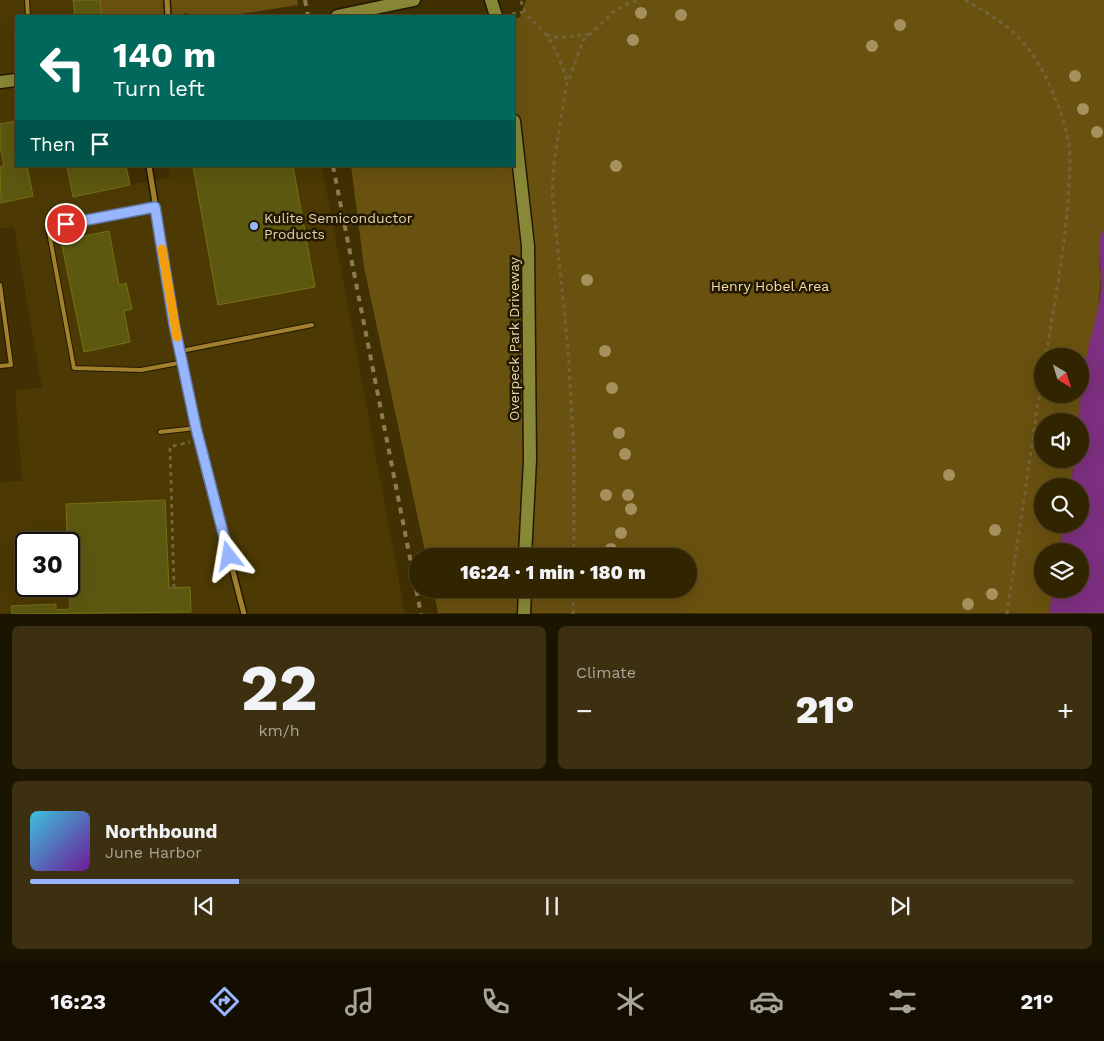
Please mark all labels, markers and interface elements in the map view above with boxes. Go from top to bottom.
text: 140 m [113,34,216,76]
icon: left [30,35,95,100]
text: Turn left [113,76,205,101]
icon: arrive [86,130,114,158]
text: Then [30,133,76,156]
pin [45,203,87,245]
icon: arrive [52,210,80,238]
place label: Kulite Semiconductor Products [264,210,413,242]
marker: Kulite Semiconductor Products [248,220,260,232]
street label: Overpeck Park Driveway [506,256,522,421]
park label: Henry Hobel Area [711,278,829,294]
north arrow [1034,348,1089,402]
map controls [1034,348,1089,598]
button: sound [1034,413,1089,468]
button: search [1034,478,1089,533]
position arrow [202,529,254,581]
speed limit sign: 30 [15,532,80,597]
button: layers [1034,543,1089,598]
text: 16:24 · 1 min · 180 m [460,561,646,584]
text: 22 [240,650,318,726]
text: Climate [576,663,636,682]
text: 21° [795,688,855,732]
text: − [576,694,593,727]
text: + [1057,694,1074,727]
text: km/h [258,721,300,740]
text: Northbound [105,820,217,843]
text: June Harbor [105,843,202,862]
icon: previous [190,892,218,920]
icon: pause [538,892,566,920]
icon: next [886,892,914,920]
icon: directions [207,984,242,1019]
icon: music [342,984,377,1019]
icon: phone [478,984,513,1019]
icon: climate [613,984,648,1019]
icon: car [749,984,784,1019]
icon: filters [885,984,920,1019]
text: 16:23 [50,989,106,1014]
text: 21° [1020,989,1054,1014]

